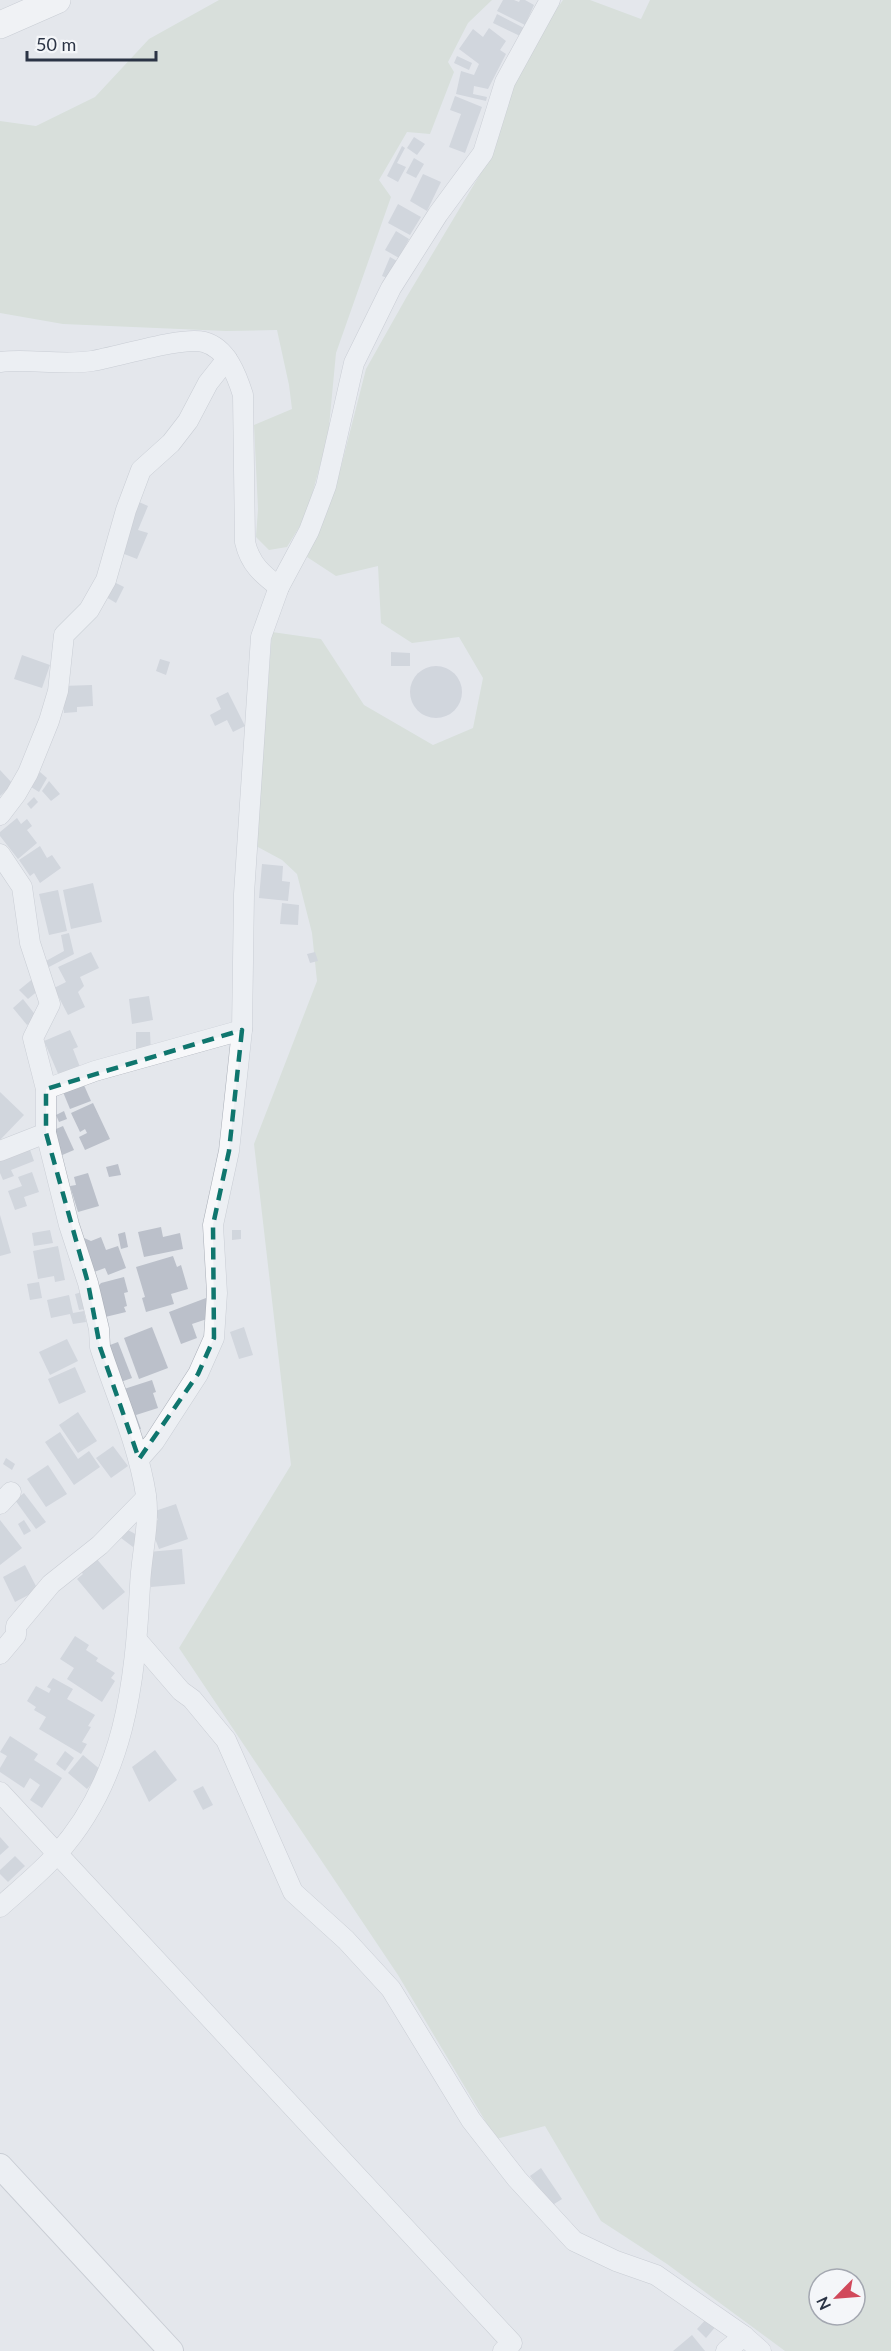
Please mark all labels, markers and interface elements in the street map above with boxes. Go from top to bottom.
scale bar [27,24,156,62]
text: 50 m [36,33,76,55]
north arrow [807,2267,867,2327]
text: N [812,2294,834,2313]

